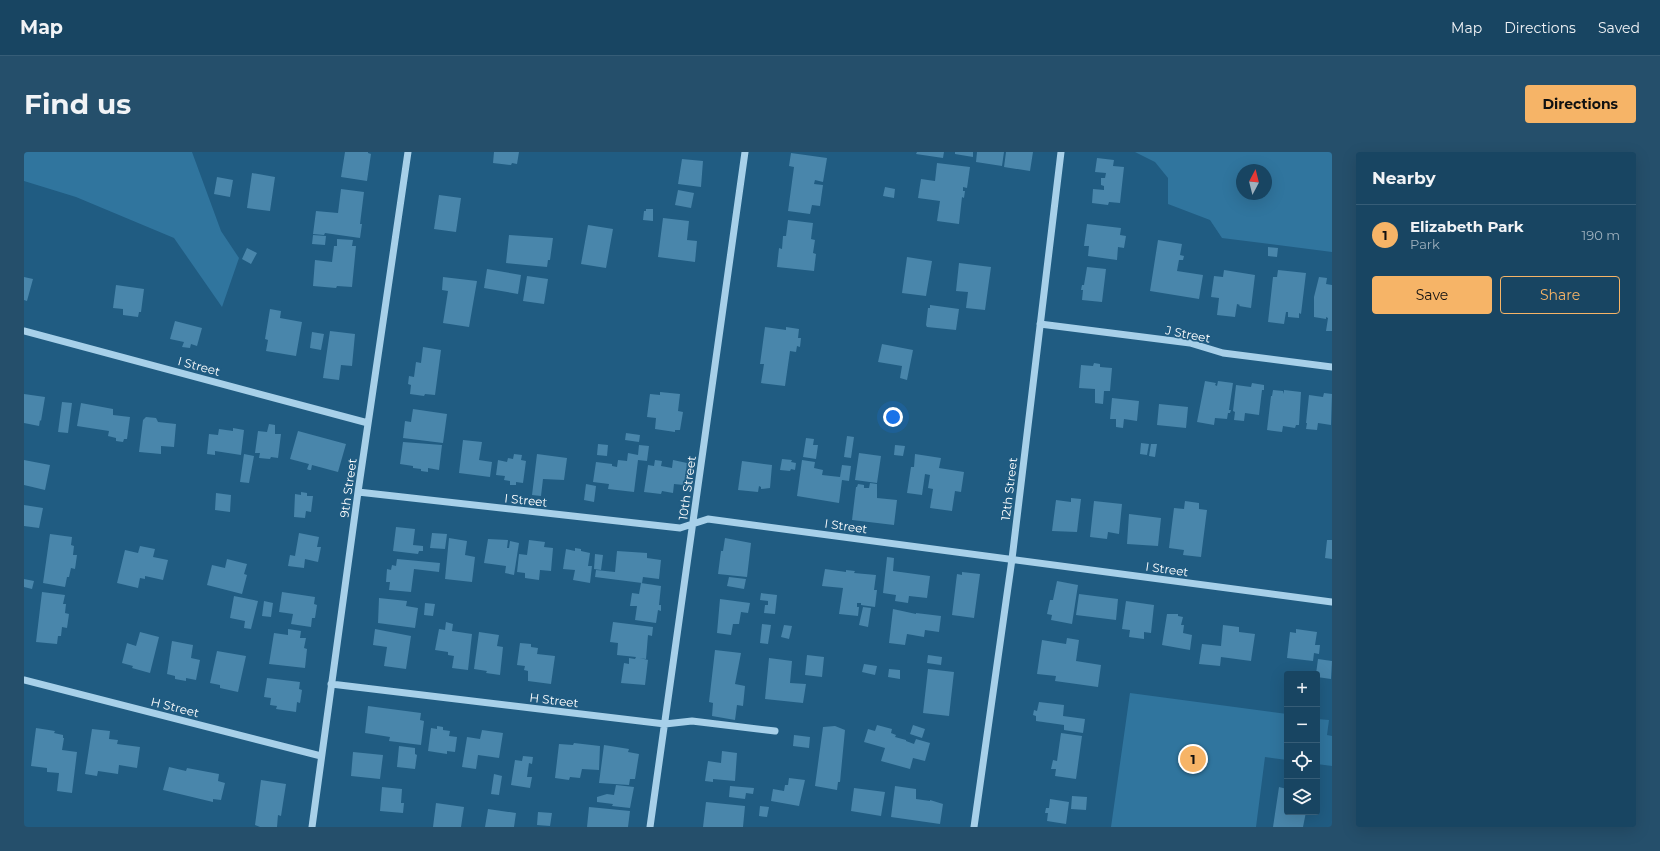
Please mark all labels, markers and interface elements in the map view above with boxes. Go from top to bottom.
text: Map [20,16,63,39]
text: Map [1451,19,1482,37]
text: Directions [1504,19,1576,37]
text: Saved [1598,19,1640,37]
button: Directions [1525,85,1636,123]
text: Find us [24,87,131,121]
north arrow [1236,164,1272,200]
text: Nearby [1372,168,1436,188]
text: Elizabeth Park [1410,217,1524,236]
text: 1 [1382,227,1388,243]
text: 190 m [1582,227,1620,243]
text: Park [1410,236,1440,252]
button: Save [1372,276,1492,314]
button: Share [1500,276,1620,314]
street label: J Street [1163,322,1212,346]
street label: I Street [176,353,222,379]
your location [883,407,903,427]
street label: 10th Street [675,455,699,521]
street label: 12th Street [998,456,1020,521]
street label: 9th Street [336,457,360,519]
street label: I Street [504,490,548,510]
street label: I Street [824,516,868,536]
street label: I Street [1145,559,1189,579]
map controls [1284,671,1320,815]
button: + [1284,671,1320,707]
street label: H Street [529,690,579,710]
street label: H Street [149,694,201,720]
button: − [1284,707,1320,743]
button: locate [1284,743,1320,779]
pin: 1 [1180,744,1206,774]
button: layers [1284,779,1320,815]

